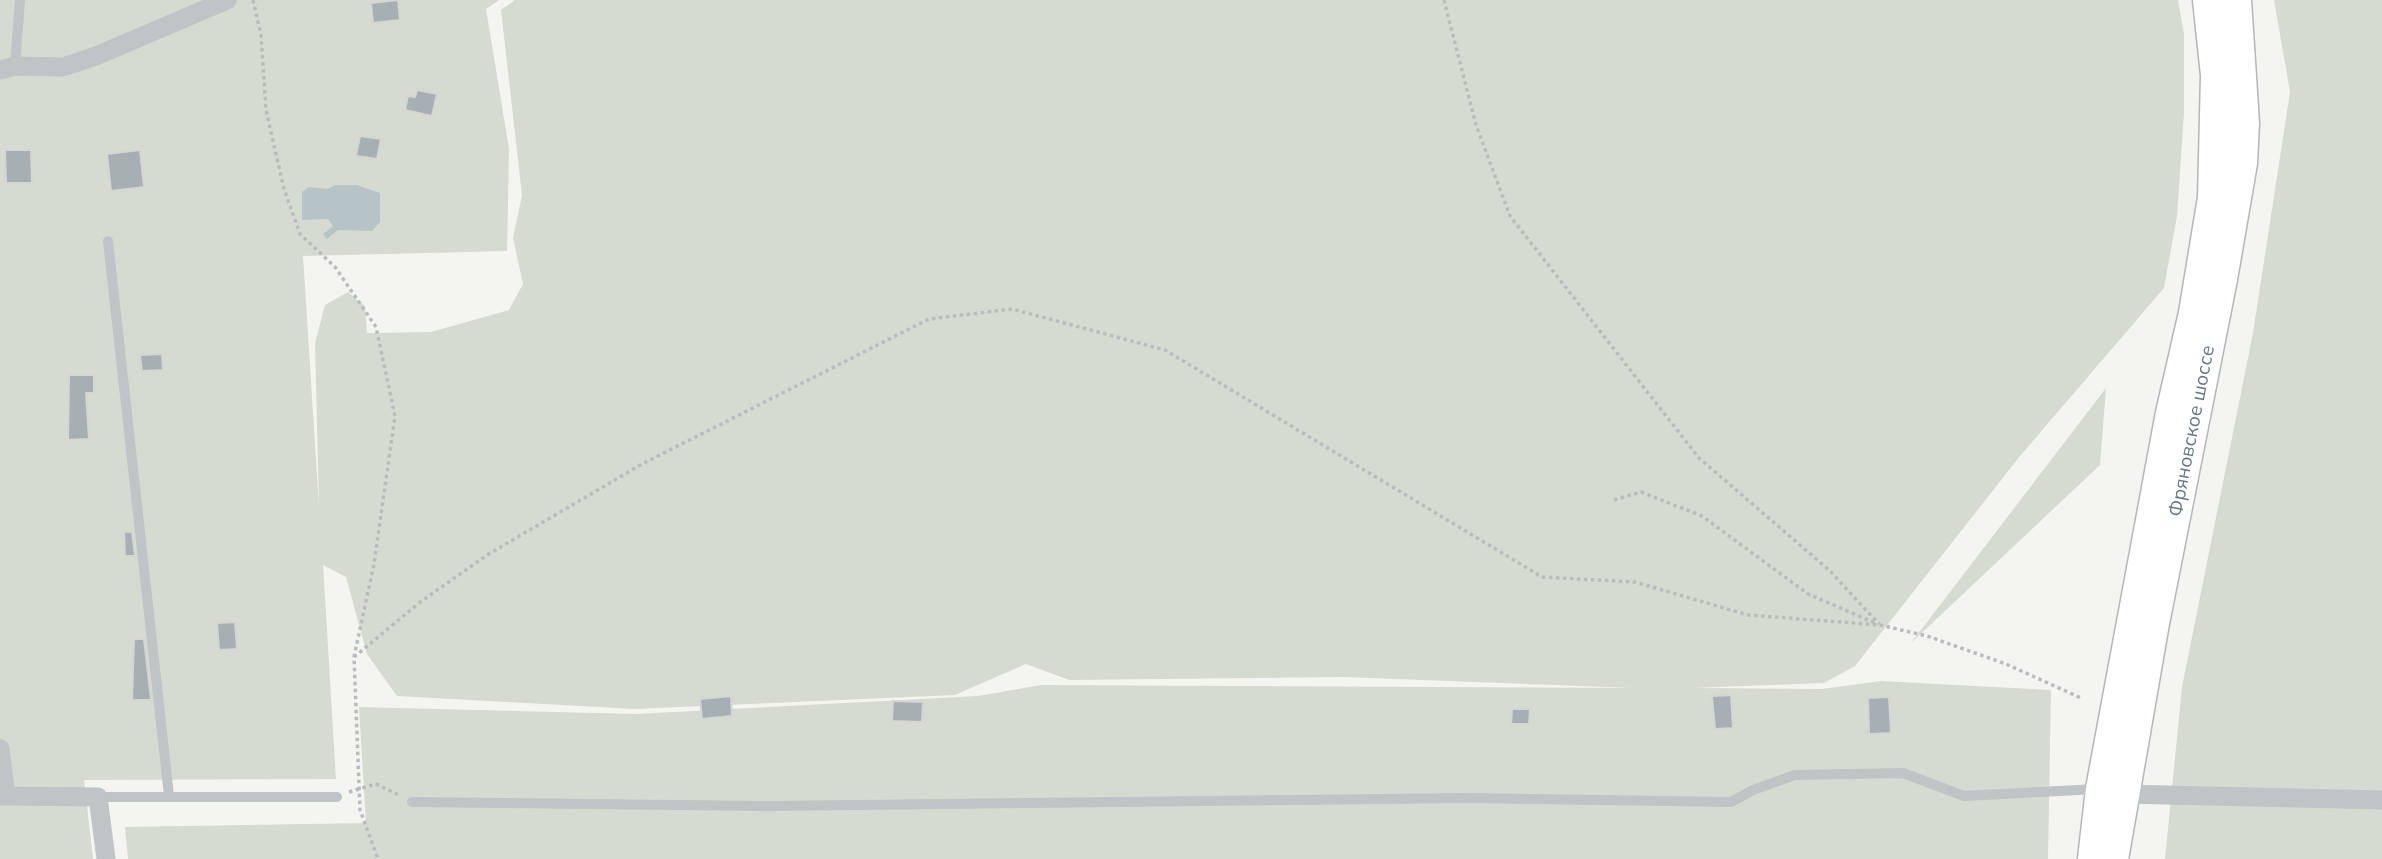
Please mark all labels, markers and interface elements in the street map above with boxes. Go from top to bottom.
street label: Фряновское шоссе [2164,343,2220,519]

